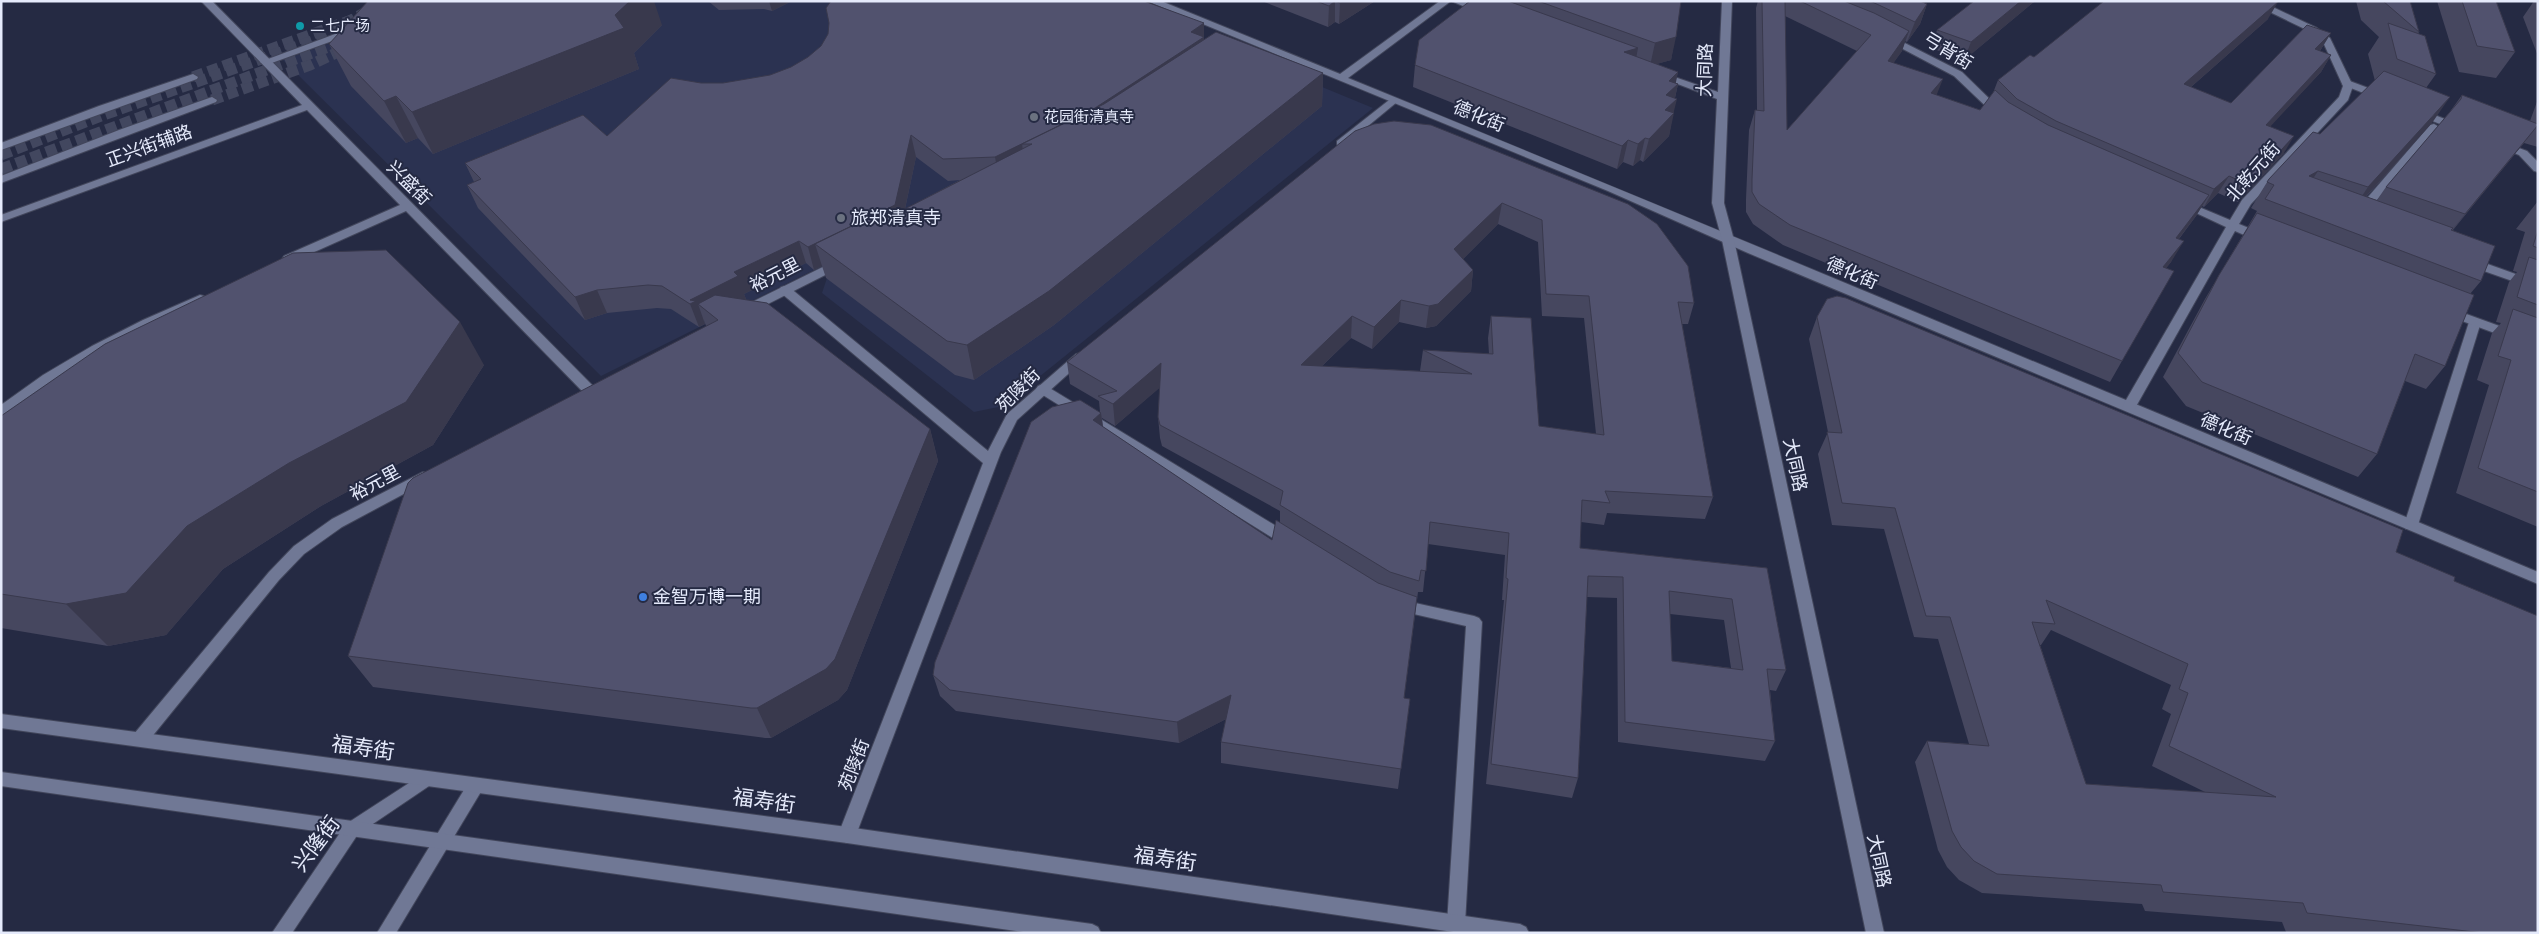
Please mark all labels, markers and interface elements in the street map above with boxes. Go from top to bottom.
place label: 二七广场 [310,17,370,35]
marker: 二七广场 [294,20,306,32]
street label: 弓背街 [1919,28,1977,74]
street label: 大同路 [1693,43,1717,97]
street label: 德化街 [1450,96,1508,136]
place label: 花园街清真寺 [1044,108,1134,126]
marker: 花园街清真寺 [1028,111,1040,123]
street label: 正兴街辅路 [103,120,195,172]
street label: 北乾元街 [2221,138,2285,206]
street label: 兴盛街 [382,156,436,210]
place label: 旅郑清真寺 [851,207,941,229]
marker: 旅郑清真寺 [835,212,847,224]
street label: 德化街 [1823,252,1881,294]
street label: 裕元里 [746,253,804,297]
street label: 苑陵街 [991,363,1045,417]
street label: 德化街 [2197,408,2255,450]
street label: 大同路 [1779,436,1811,494]
street label: 裕元里 [346,461,404,505]
place label: 金智万博一期 [653,586,761,608]
marker: 金智万博一期 [637,591,649,603]
street label: 福寿街 [330,731,396,764]
street label: 苑陵街 [834,736,874,794]
street label: 福寿街 [731,784,797,817]
street label: 兴隆街 [287,811,345,876]
street label: 大同路 [1863,832,1895,890]
street label: 福寿街 [1132,842,1198,875]

